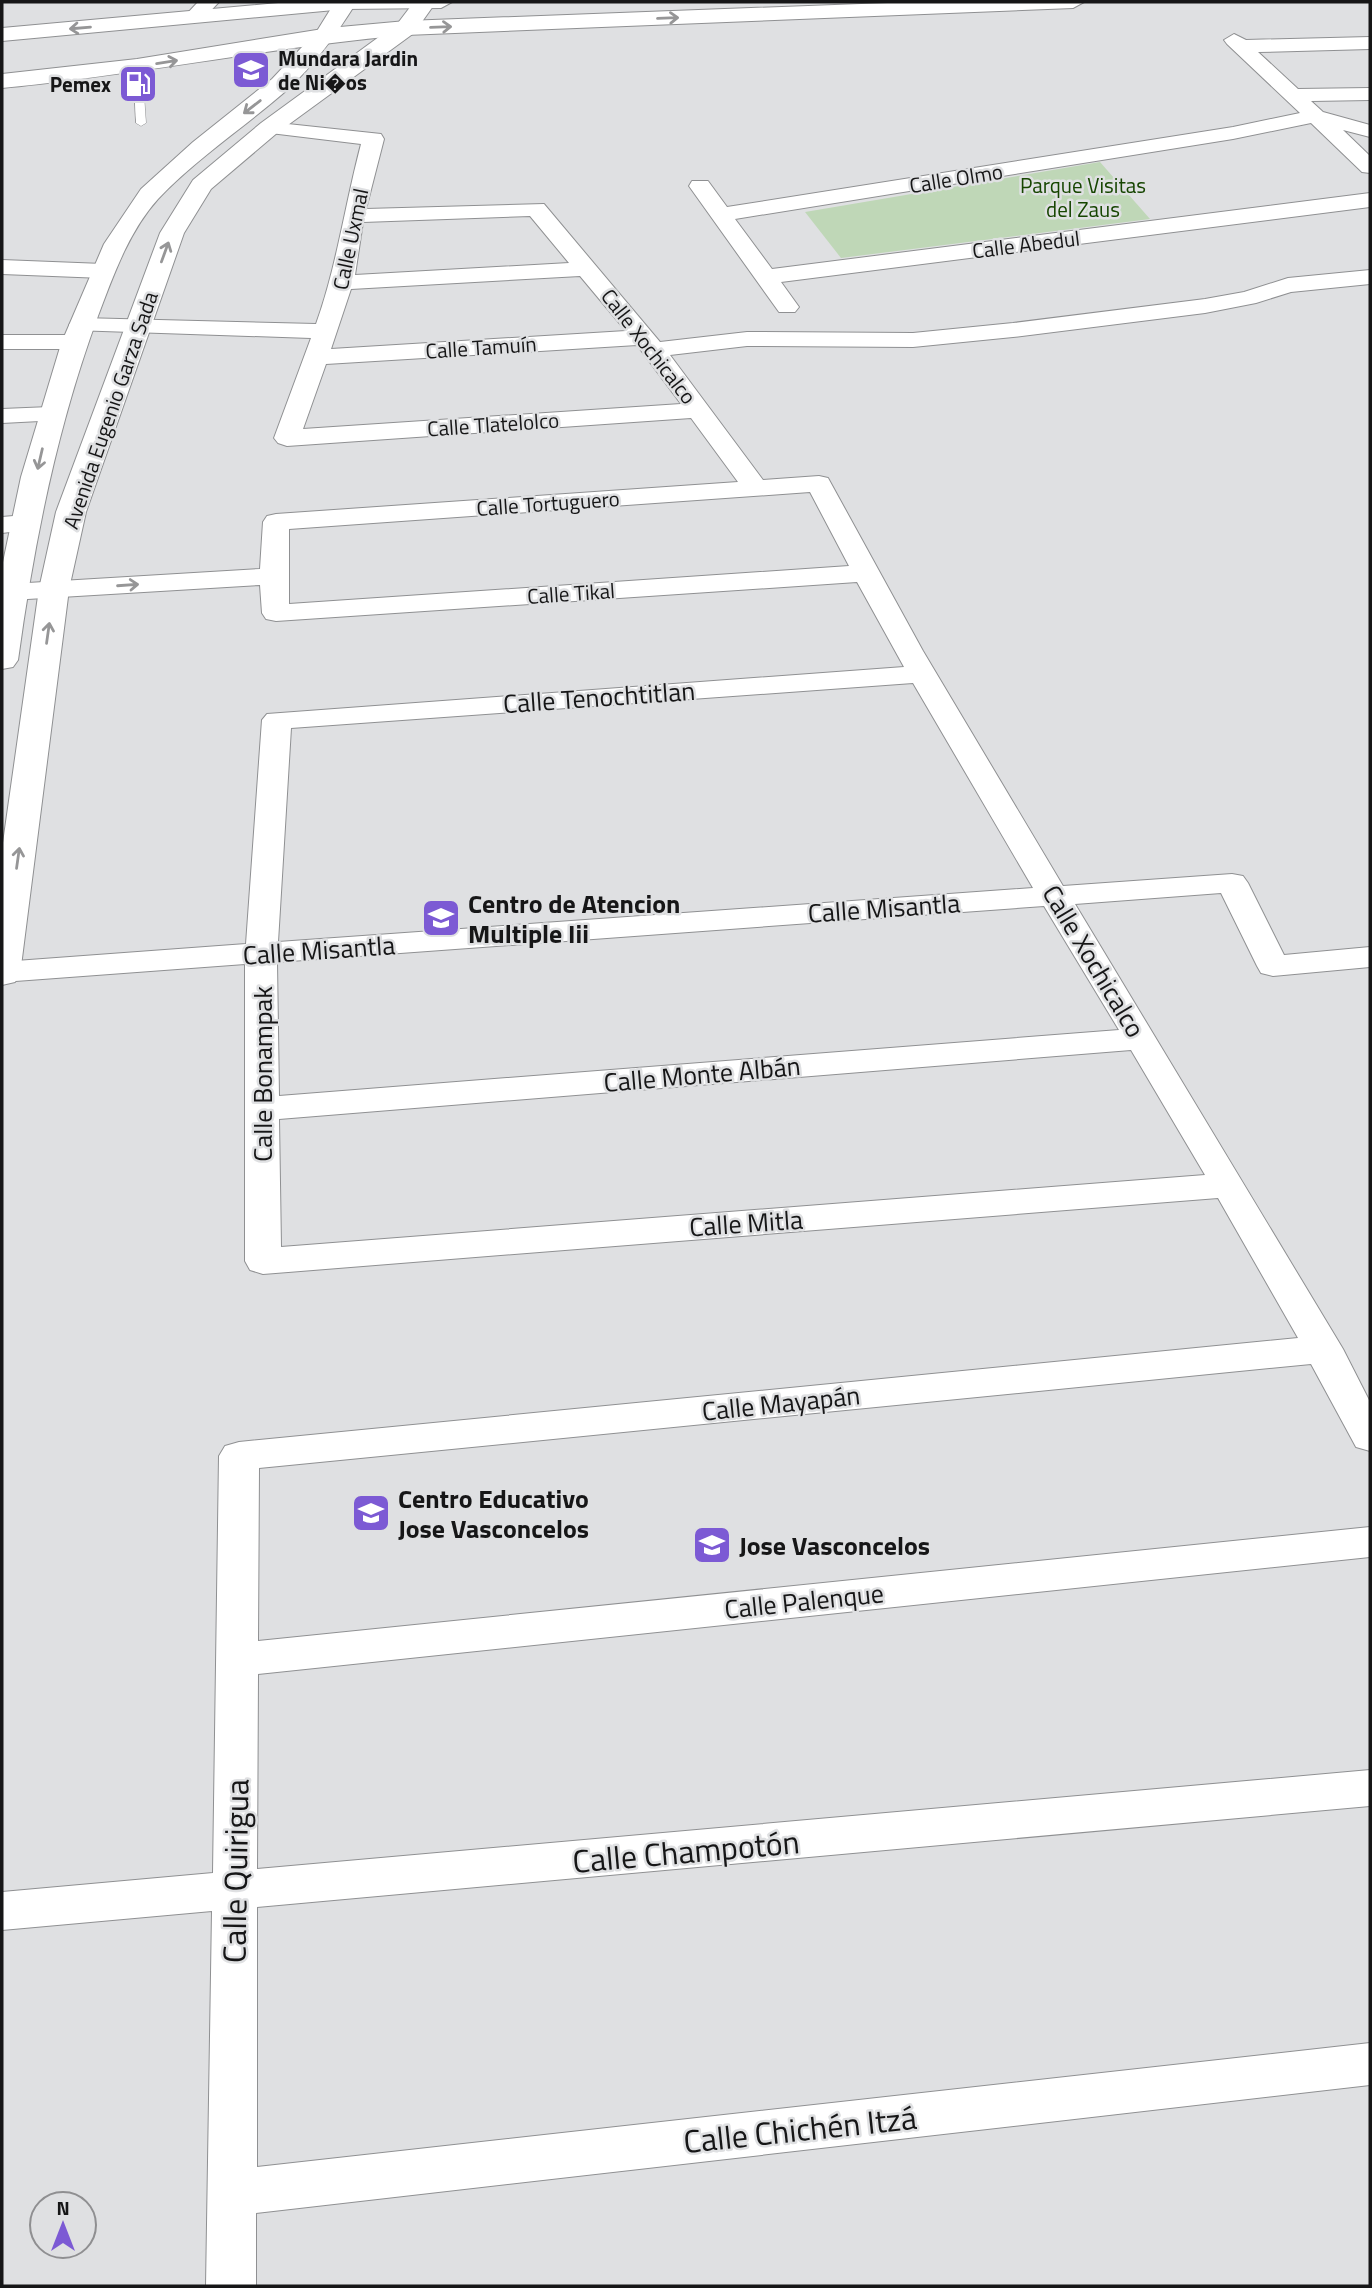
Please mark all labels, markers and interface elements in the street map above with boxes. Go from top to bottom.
one-way arrow [656,11,679,24]
one-way arrow [429,20,452,33]
one-way arrow [69,22,92,35]
place label: Mundara Jardin de Ni�os [278,42,418,98]
school or university icon: Mundara Jardin de Ni�os [230,49,272,91]
one-way arrow [155,55,178,68]
fuel station icon: Pemex [117,63,159,105]
place label: Pemex [50,68,111,100]
one-way arrow [244,100,262,115]
street label: Calle Olmo [907,155,1005,201]
park label: Parque Visitas del Zaus [1020,169,1146,225]
street label: Calle Uxmal [324,185,376,293]
street label: Calle Abedul [970,222,1082,266]
one-way arrow [160,242,172,264]
street label: Calle Xochicalco [594,281,704,411]
street label: Avenida Eugenio Garza Sada [54,286,166,533]
street label: Calle Tamuín [424,327,538,367]
street label: Calle Tlatelolco [426,403,560,445]
one-way arrow [32,447,46,470]
street label: Calle Tortuguero [475,482,621,524]
street label: Calle Tikal [526,574,616,612]
one-way arrow [117,578,139,591]
one-way arrow [42,622,55,644]
street label: Calle Tenochtitlan [502,671,696,723]
one-way arrow [11,847,24,870]
street label: Calle Xochicalco [1033,877,1155,1045]
street label: Calle Misantla [806,883,962,933]
place label: Centro de Atencion Multiple Iii [468,884,680,953]
school or university icon: Centro de Atencion Multiple Iii [420,897,462,939]
street label: Calle Misantla [241,925,397,975]
street label: Calle Bonampak [243,986,282,1162]
street label: Calle Monte Albán [602,1046,802,1102]
street label: Calle Mitla [688,1200,804,1246]
street label: Calle Mayapán [700,1375,862,1431]
place label: Centro Educativo Jose Vasconcelos [398,1479,589,1548]
school or university icon: Centro Educativo Jose Vasconcelos [350,1492,392,1534]
school or university icon: Jose Vasconcelos [691,1524,733,1566]
place label: Jose Vasconcelos [739,1526,930,1565]
street label: Calle Palenque [722,1573,886,1629]
street label: Calle Quirigua [209,1779,261,1963]
street label: Calle Champotón [570,1817,802,1885]
street label: Calle Chichén Itzá [681,2093,919,2165]
north arrow [28,2190,98,2260]
text: N [56,2193,70,2222]

